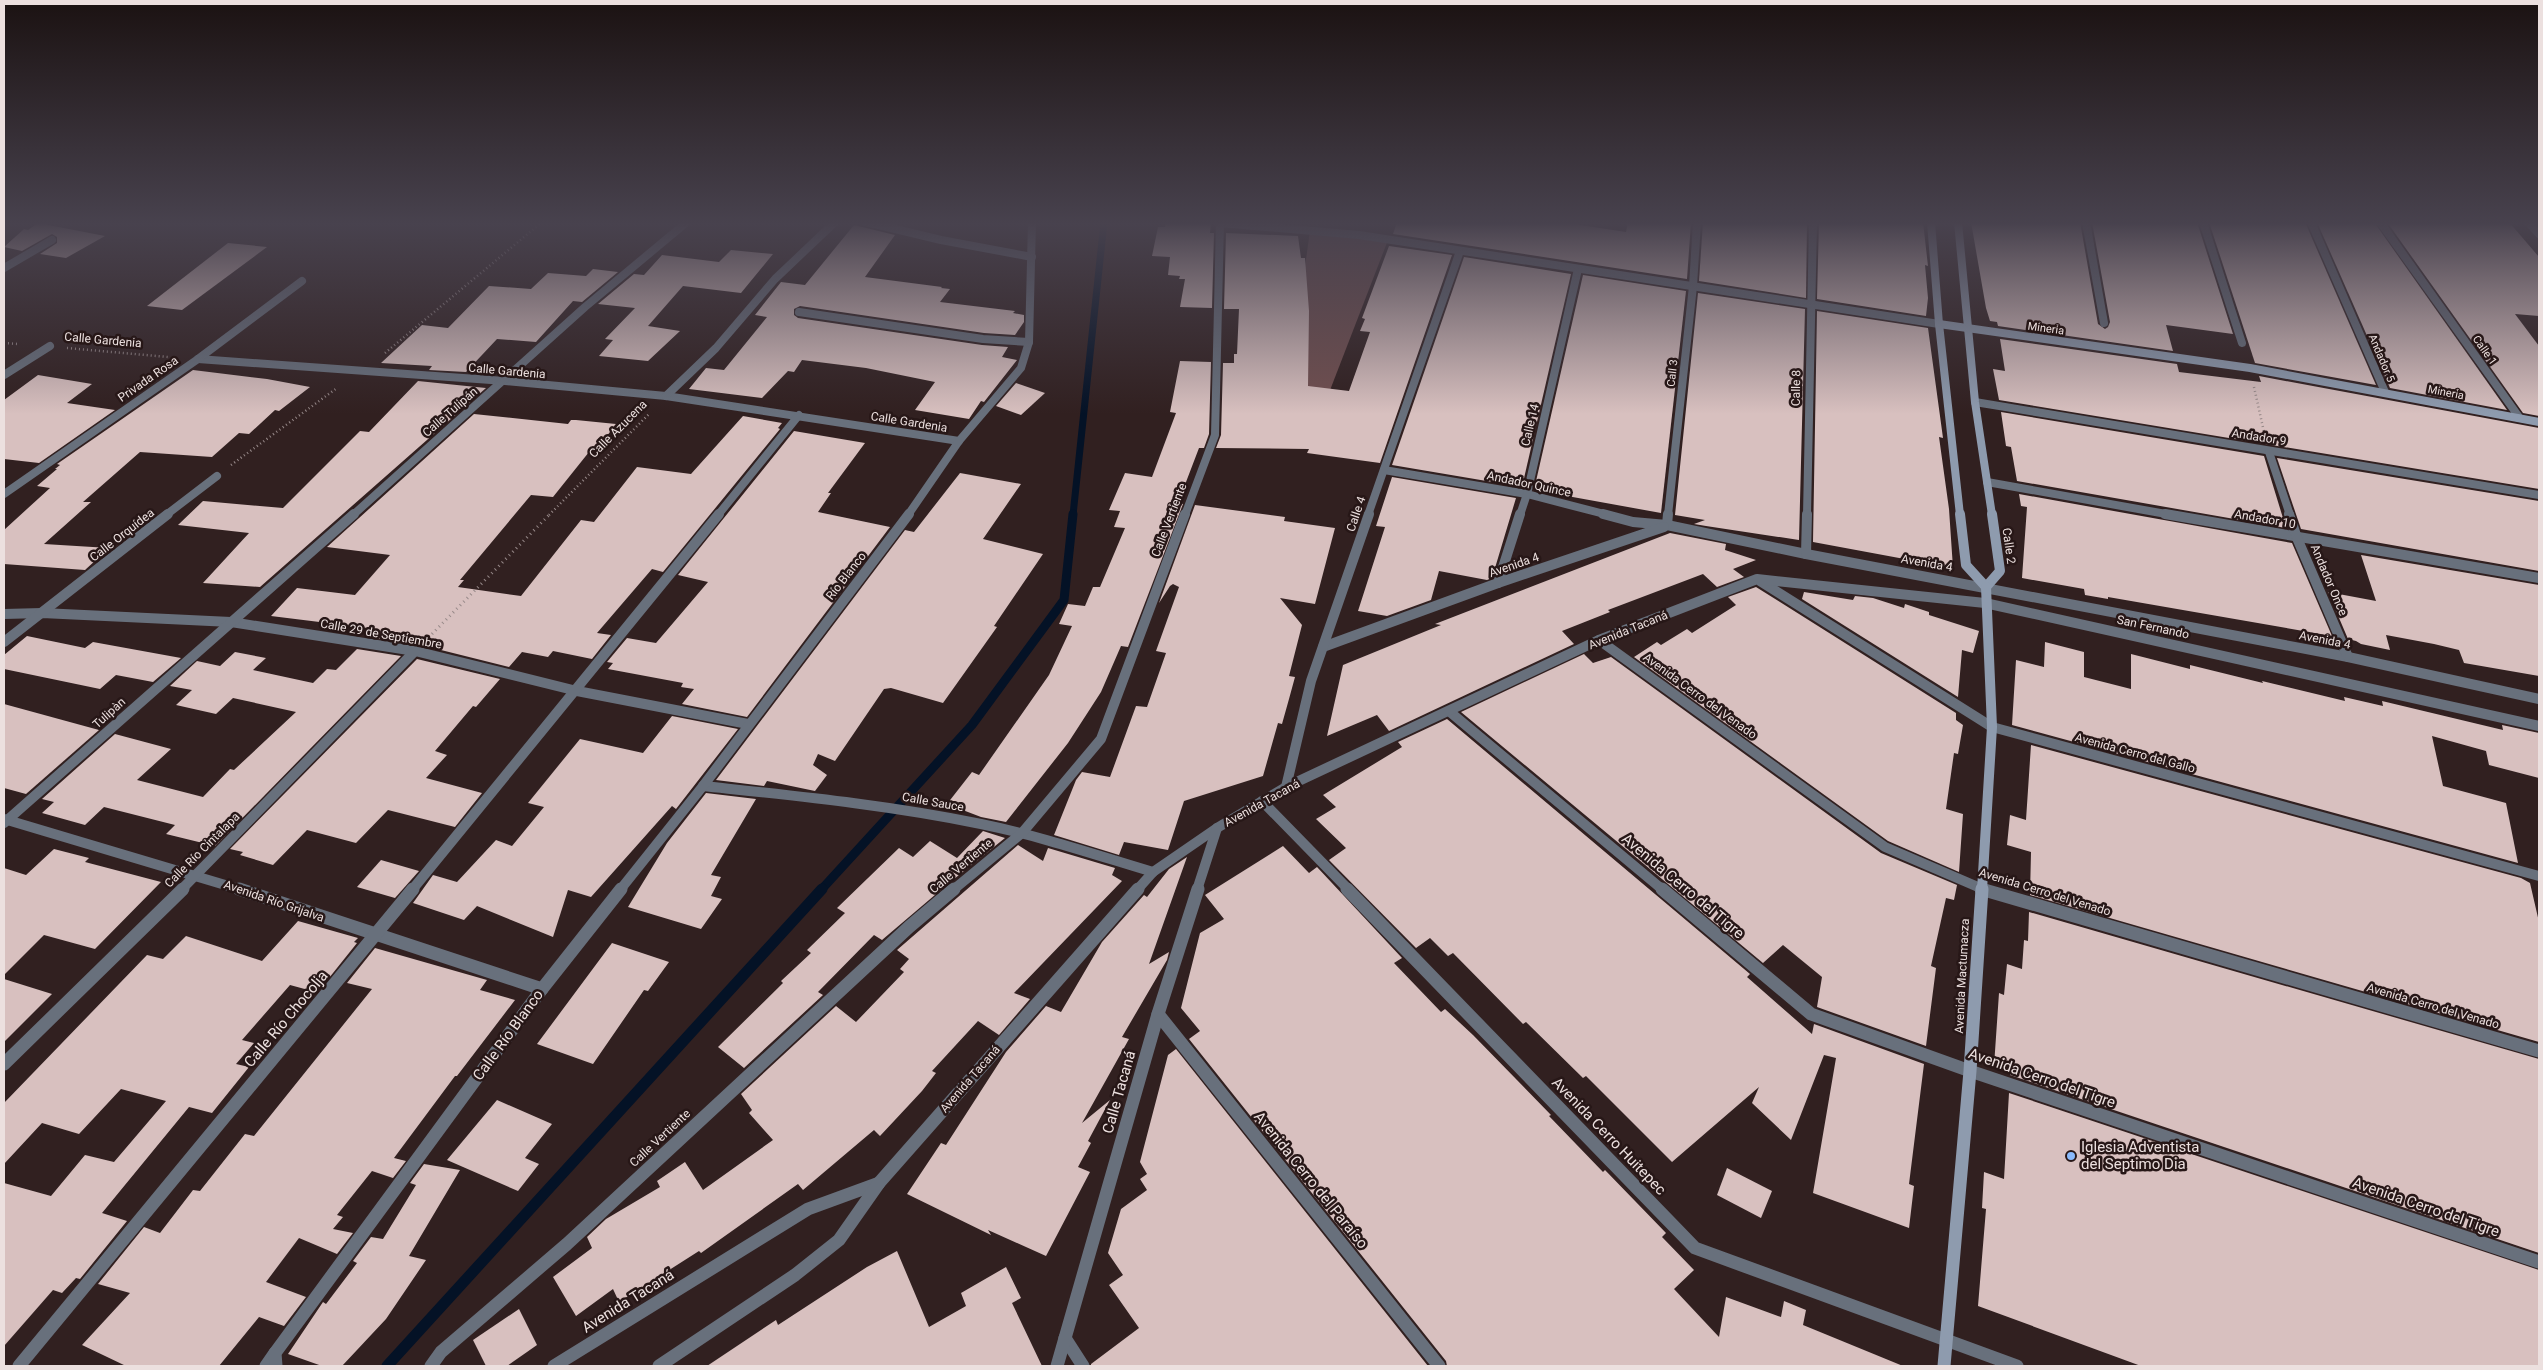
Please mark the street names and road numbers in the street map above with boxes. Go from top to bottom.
street label: Mineria [2027,320,2065,337]
street label: Calle Gardenia [64,330,142,350]
street label: Andador 5 [2366,332,2397,384]
street label: Calle 1 [2470,333,2499,368]
street label: Privada Rosa [115,353,181,405]
street label: Call 3 [1665,359,1680,387]
street label: Calle Gardenia [468,361,546,381]
street label: Calle 8 [1789,369,1803,406]
street label: Mineria [2427,383,2465,402]
street label: Calle Tulipán [420,384,480,440]
street label: Calle Azucena [586,397,650,461]
street label: Calle 14 [1518,402,1542,448]
street label: Calle Gardenia [870,409,948,435]
street label: Andador 9 [2231,426,2287,448]
street label: Andador Quince [1486,468,1572,500]
street label: Calle Vertiente [1149,481,1189,559]
street label: Calle 4 [1343,494,1369,533]
street label: Calle Orquídea [87,506,157,564]
street label: Andador 10 [2233,507,2297,531]
street label: Calle 2 [2000,527,2018,565]
street label: Andador Once [2308,542,2350,618]
street label: Río Blanco [823,549,869,603]
street label: Avenida 4 [1487,550,1541,580]
street label: Avenida 4 [1900,552,1954,574]
street label: Avenida Tacaná [1586,608,1670,652]
street label: San Fernando [2116,613,2191,642]
street label: Calle 29 de Septiembre [319,616,443,652]
street label: Avenida 4 [2298,628,2352,652]
street label: Avenida Cerro del Venado [1640,650,1760,742]
street label: Tulipàn [90,695,128,731]
street label: Avenida Cerro del Gallo [2073,730,2197,776]
street label: Avenida Tacaná [1222,776,1302,830]
street label: Calle Sauce [901,790,965,814]
street label: Calle Río Cintalapa [162,810,242,890]
street label: Avenida Cerro del Tigre [1618,830,1748,942]
street label: Calle Vertiente [927,836,995,896]
street label: Avenida Cerro del Venado [1977,865,2113,919]
street label: Avenida Río Grijalva [222,877,326,925]
street label: Avenida Mactumacza [1952,918,1972,1034]
street label: Calle Río Chocolja [240,967,332,1071]
street label: Avenida Cerro del Venado [2365,980,2501,1032]
street label: Calle Río Blanco [469,986,547,1084]
street label: Avenida Tacaná [937,1043,1003,1115]
street label: Avenida Cerro del Tigre [1966,1044,2118,1112]
street label: Calle Tacaná [1099,1049,1139,1135]
street label: Avenida Cerro Huitepec [1548,1073,1670,1199]
street label: Calle Vertiente [627,1106,693,1170]
street label: Avenida Cerro del Paraíso [1250,1108,1372,1252]
street label: Avenida Cerro del Tigre [2350,1173,2502,1241]
street label: Avenida Tacaná [579,1265,677,1337]

